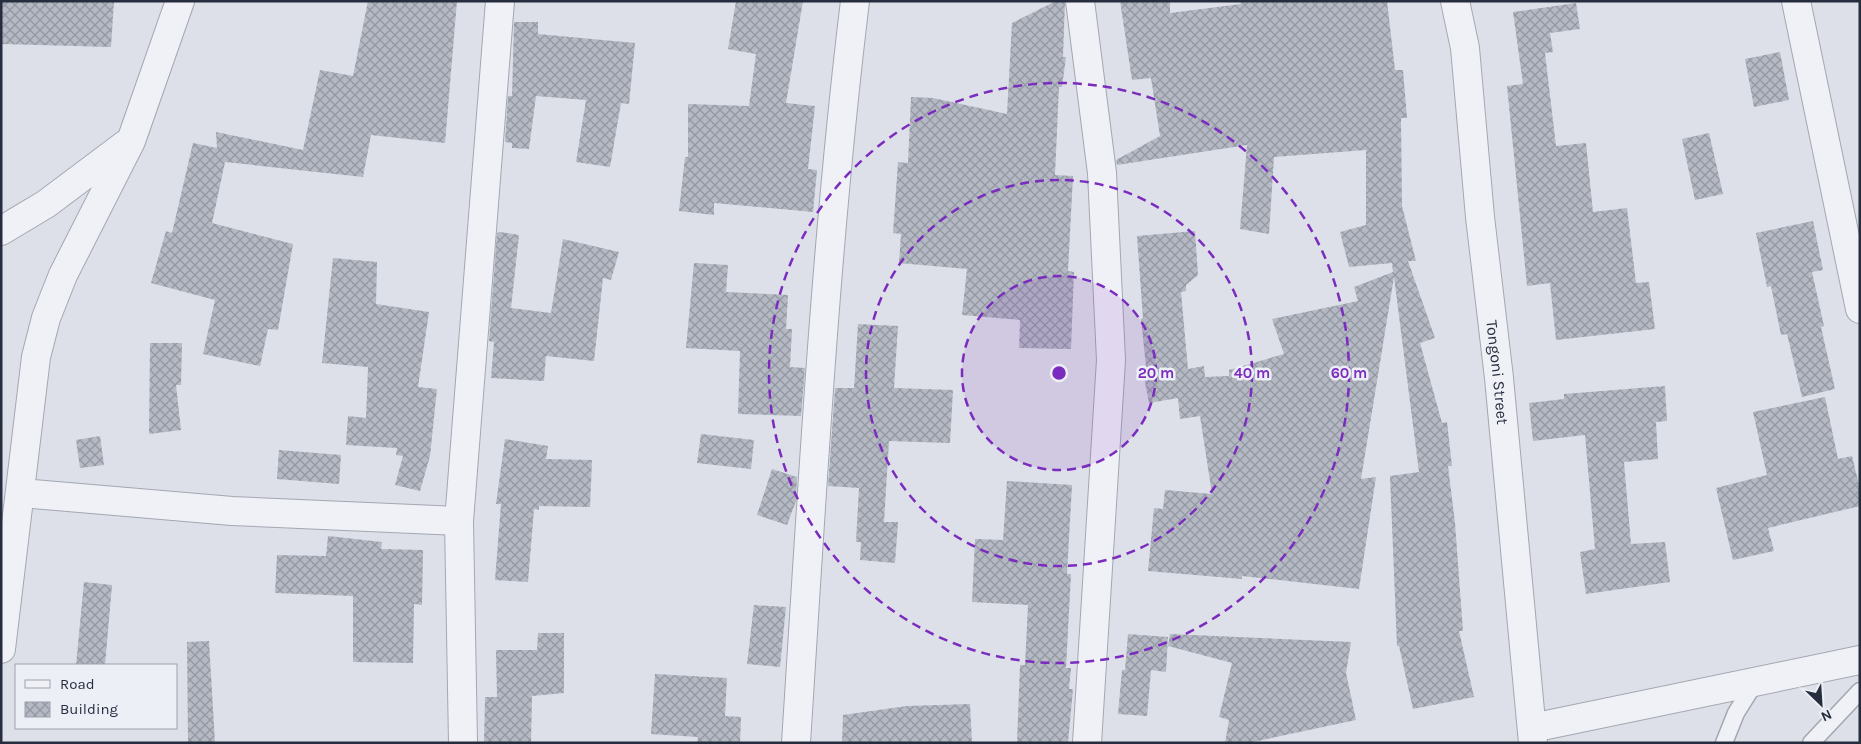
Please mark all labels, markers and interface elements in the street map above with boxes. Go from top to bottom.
street label: Tongoni Street [1482,319,1512,425]
centre of rings [1050,364,1068,382]
text: 20 m [1138,364,1174,382]
text: 40 m [1234,364,1270,382]
text: 60 m [1331,364,1367,382]
legend [15,664,178,729]
text: Road [60,675,95,693]
north arrow [1796,679,1846,729]
text: Building [60,700,118,718]
text: N [1818,706,1834,725]

